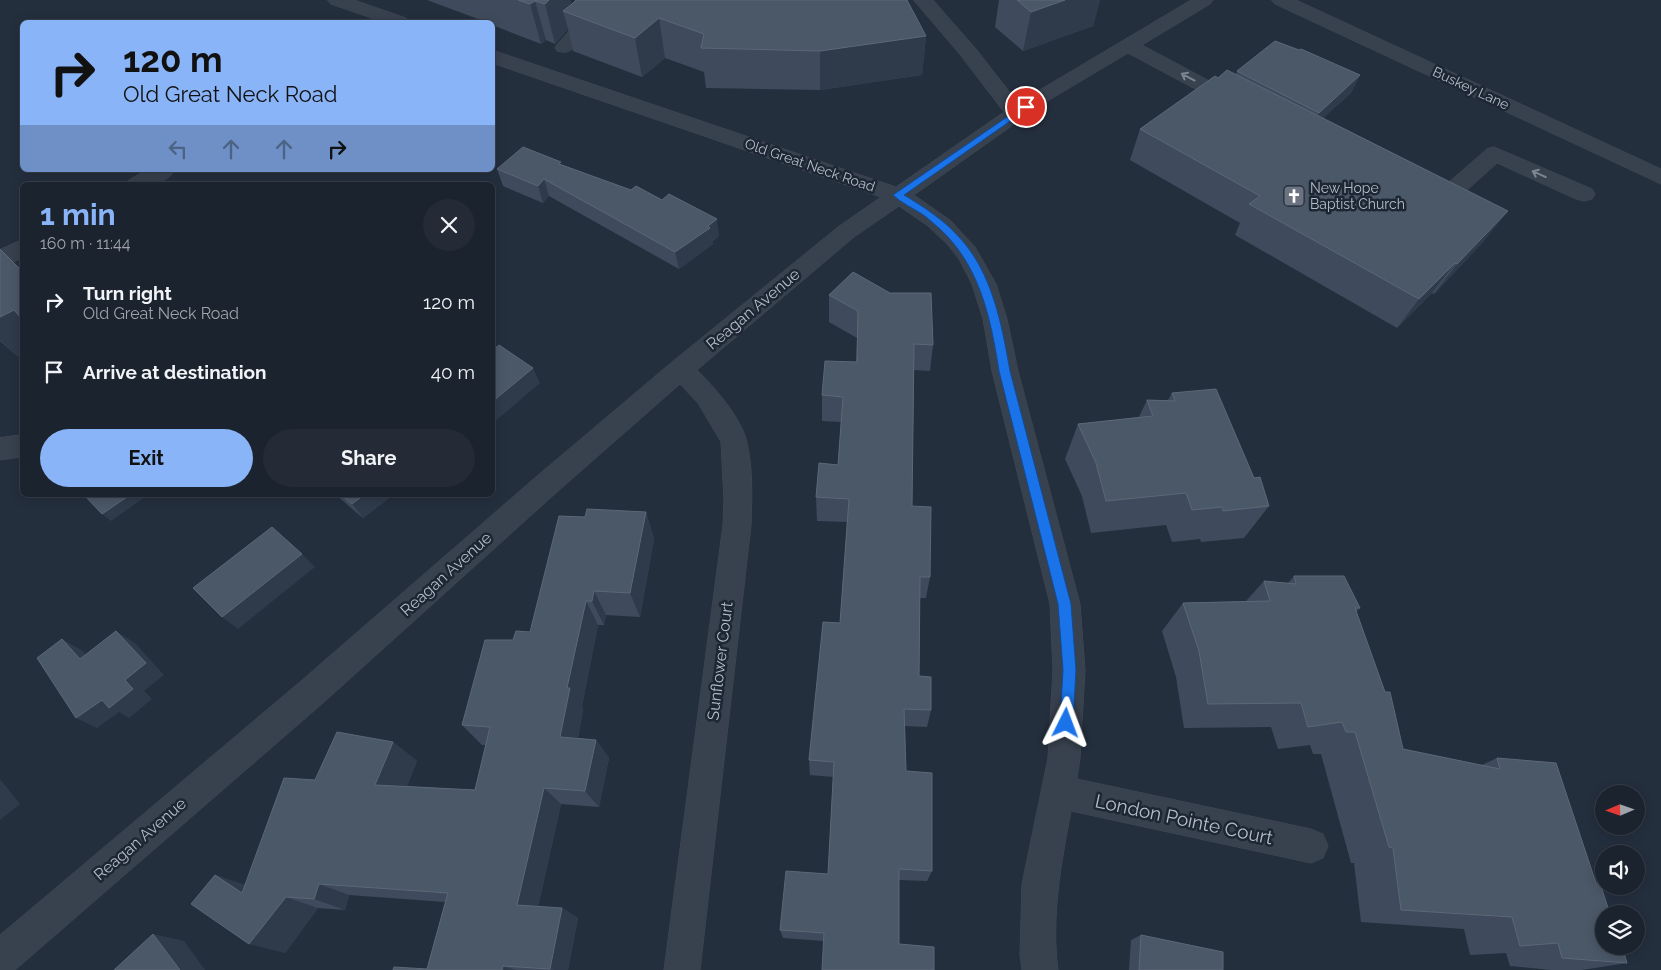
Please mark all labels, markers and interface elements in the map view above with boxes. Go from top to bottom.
text: 120 m [123,39,223,80]
icon: right [40,40,105,105]
street label: Buskey Lane [1430,63,1512,113]
one-way arrow [1181,72,1196,82]
text: Old Great Neck Road [123,81,338,107]
pin [1005,86,1047,128]
icon: arrive [1012,93,1040,121]
icon: left [164,135,192,163]
icon: ahead [217,135,245,163]
icon: ahead [270,135,298,163]
icon: right [323,135,351,163]
street label: Old Great Neck Road [743,135,877,195]
one-way arrow [1532,169,1547,179]
place label: New Hope Baptist Church [1310,180,1405,212]
church icon: New Hope Baptist Church [1282,184,1306,208]
text: 1 min [40,197,116,232]
button: close [423,199,475,251]
text: 160 m · 11:44 [40,234,130,253]
street label: Reagan Avenue [702,264,804,354]
text: Turn right [83,282,172,304]
icon: right [40,288,68,316]
text: 120 m [423,291,475,313]
text: Old Great Neck Road [83,304,239,323]
icon: arrive [40,358,68,386]
text: Arrive at destination [83,361,267,383]
text: 40 m [431,361,475,383]
button: Exit [40,429,253,487]
button: Share [263,429,475,487]
street label: Reagan Avenue [397,528,495,620]
street label: Sunflower Court [703,600,737,721]
position arrow [1039,696,1091,748]
north arrow [1595,785,1645,835]
map controls [1595,785,1645,955]
street label: London Pointe Court [1093,789,1276,849]
street label: Reagan Avenue [90,794,190,884]
button: sound [1595,845,1645,895]
button: layers [1595,905,1645,955]

